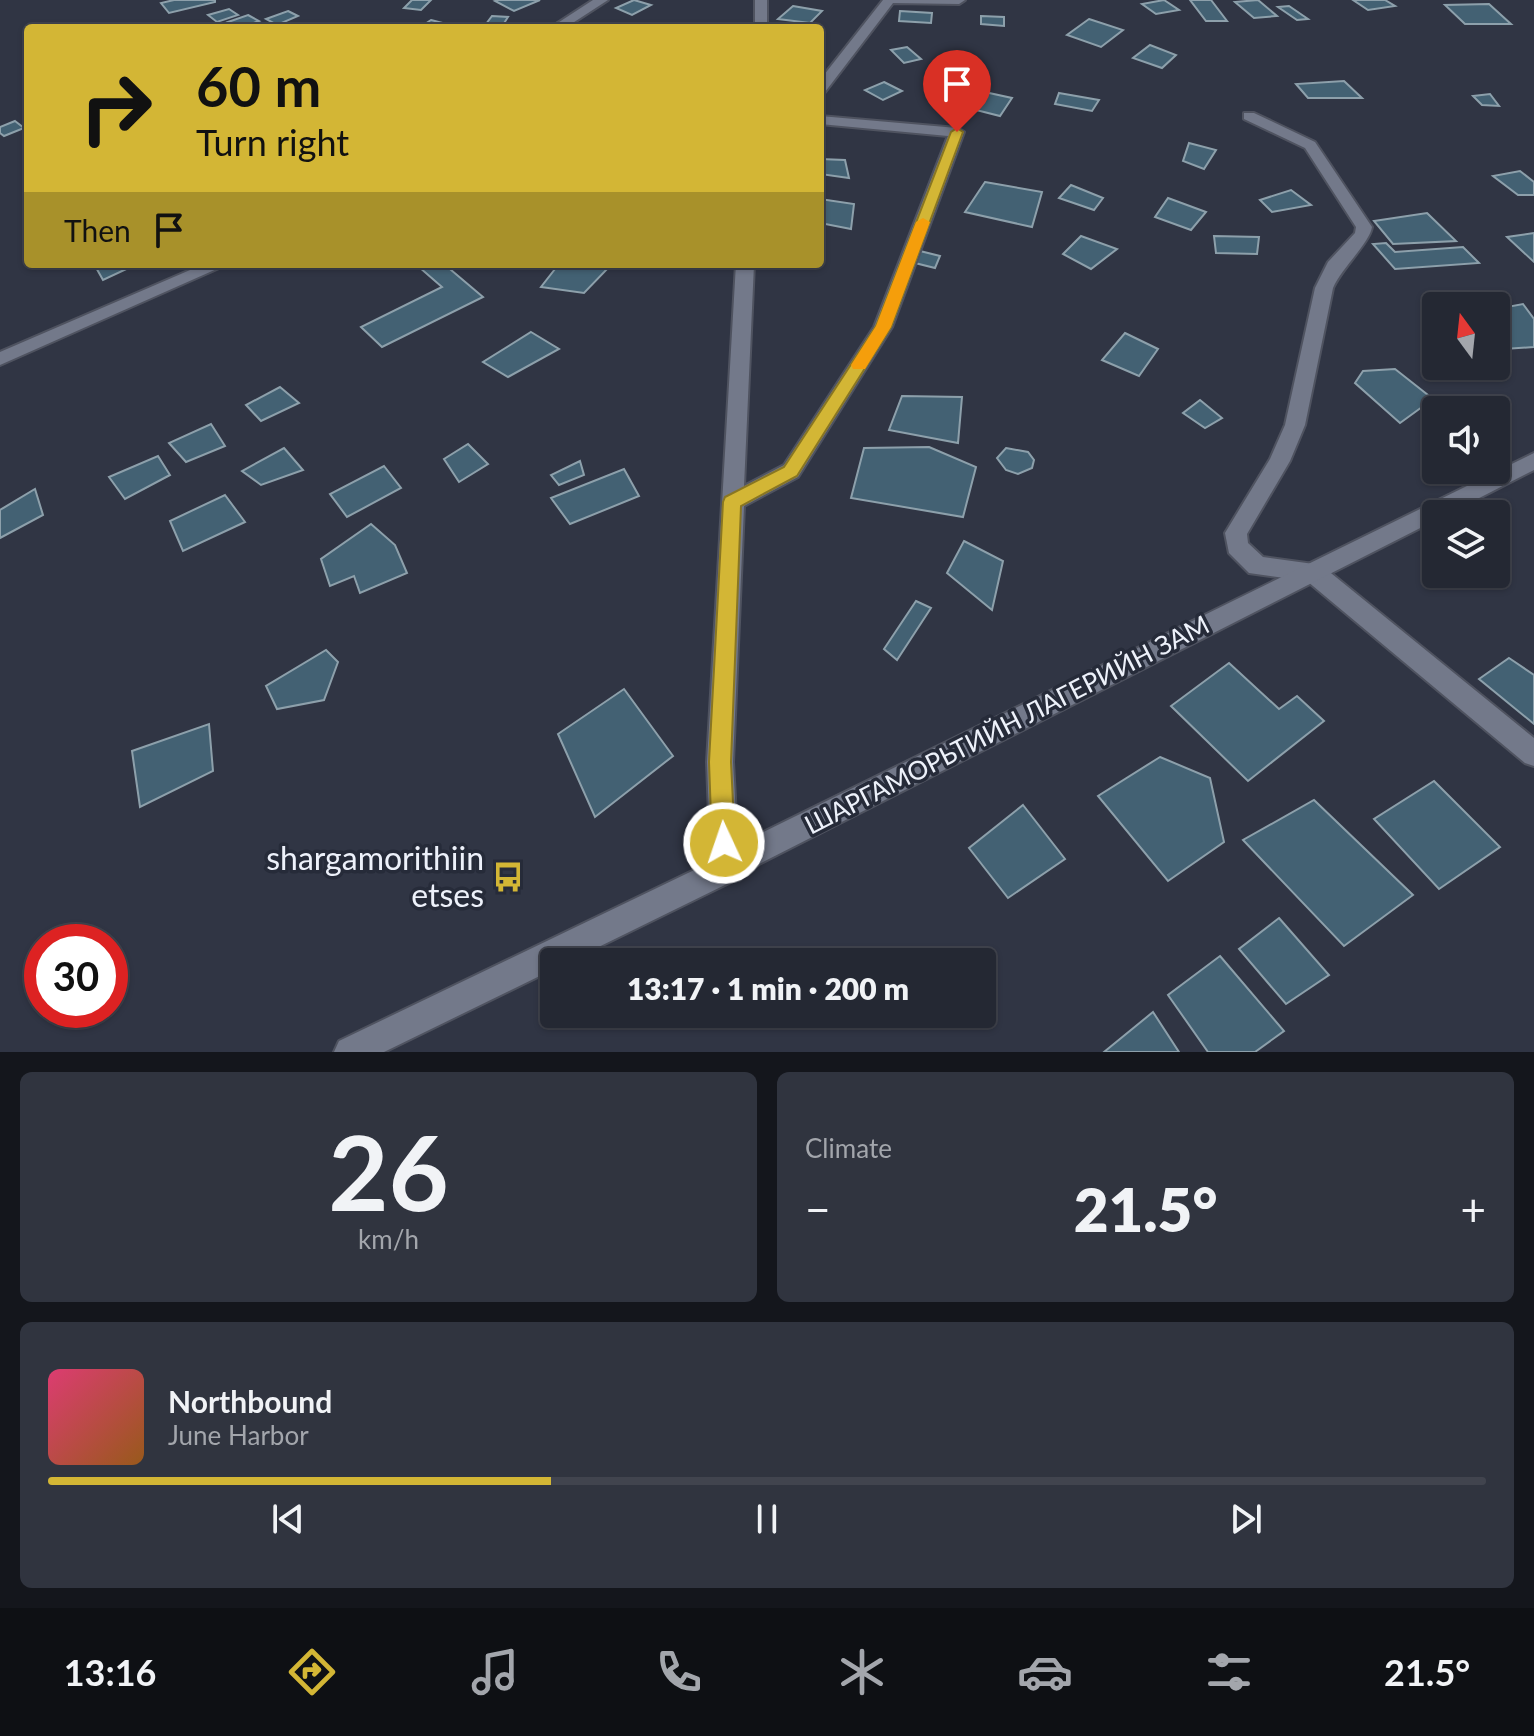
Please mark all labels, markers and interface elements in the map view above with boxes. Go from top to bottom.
pin [923,50,991,132]
text: 60 m [196,52,321,119]
icon: right [64,56,168,160]
icon: arrive [935,62,979,106]
text: Turn right [196,120,349,164]
icon: arrive [147,208,191,252]
text: Then [64,212,131,248]
north arrow [1422,292,1510,380]
map controls [1422,292,1510,588]
button: sound [1422,396,1510,484]
button: layers [1422,500,1510,588]
street label: ШАРГАМОРЬТИЙН ЛАГЕРИЙН ЗАМ [799,608,1214,840]
position arrow [682,801,766,885]
place label: shargamorithiin etses [266,838,484,914]
bus stop icon: shargamorithiin etses [491,860,525,894]
speed limit sign: 30 [24,924,128,1028]
text: 13:17 · 1 min · 200 m [627,970,909,1006]
text: 26 [328,1108,449,1233]
text: Climate [805,1132,892,1164]
text: 21.5° [1074,1173,1217,1245]
text: − [805,1183,831,1235]
text: + [1460,1183,1486,1235]
text: km/h [358,1223,419,1255]
text: Northbound [168,1383,332,1419]
text: June Harbor [168,1419,309,1451]
icon: previous [266,1497,310,1541]
icon: pause [745,1497,789,1541]
icon: next [1224,1497,1268,1541]
icon: directions [284,1644,340,1700]
icon: music [467,1644,523,1700]
icon: phone [651,1644,707,1700]
icon: climate [834,1644,890,1700]
icon: car [1017,1644,1073,1700]
icon: filters [1201,1644,1257,1700]
text: 13:16 [64,1650,156,1694]
text: 21.5° [1384,1650,1470,1694]

